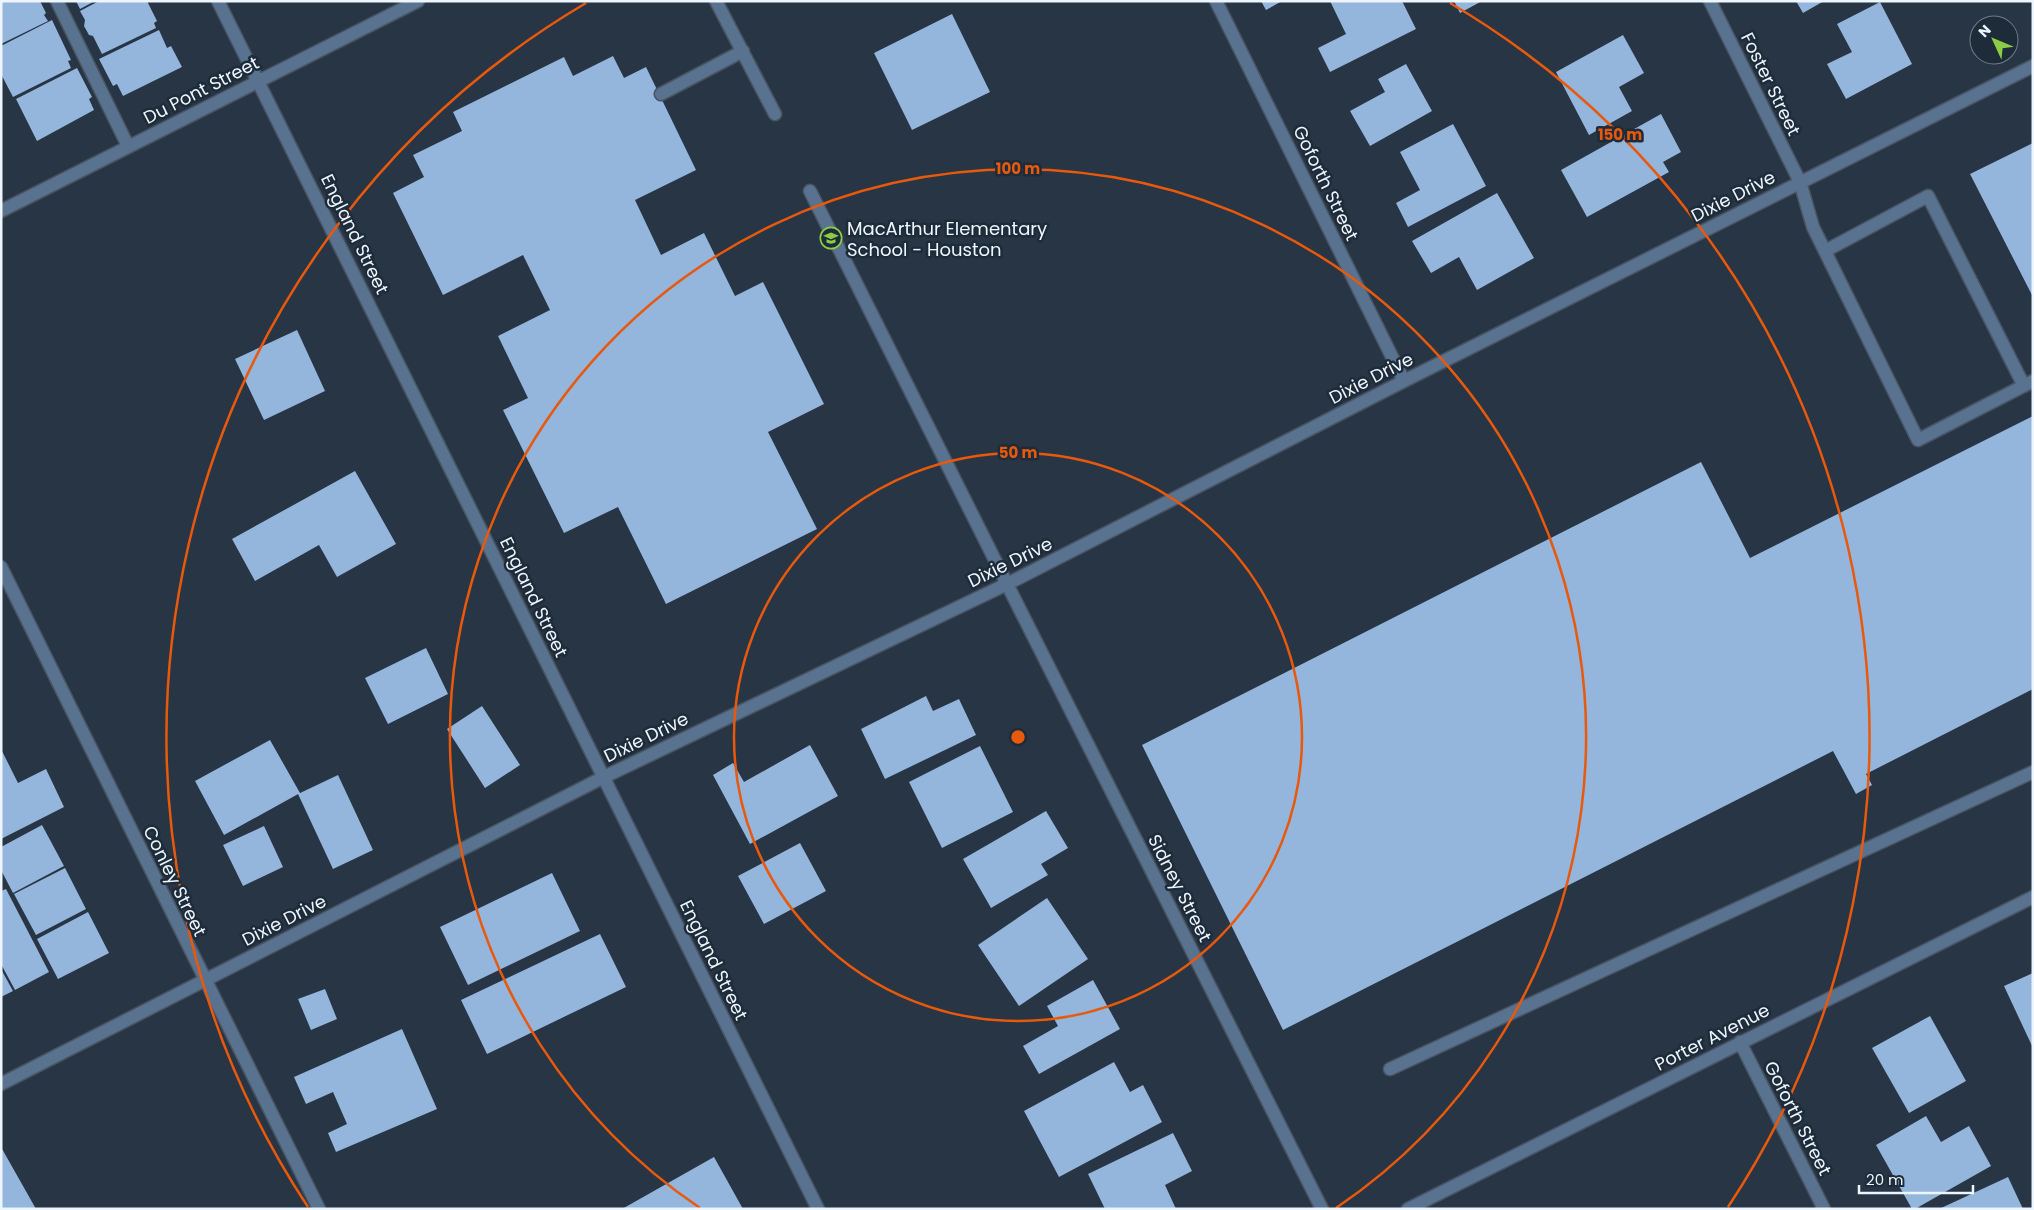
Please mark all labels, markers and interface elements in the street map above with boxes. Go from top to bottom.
north arrow [1969,15,2019,65]
text: N [1974,20,1995,42]
street label: Foster Street [1735,28,1807,140]
street label: Du Pont Street [139,50,263,130]
street label: Goforth Street [1287,121,1365,245]
text: 150 m [1598,124,1642,145]
text: 100 m [996,158,1040,179]
street label: Dixie Drive [1687,164,1779,228]
street label: England Street [315,170,395,298]
place label: MacArthur Elementary School - Houston [847,216,1047,262]
school or university icon: MacArthur Elementary School - Houston [819,226,843,250]
street label: Dixie Drive [1325,346,1417,410]
text: 50 m [999,442,1037,463]
street label: Dixie Drive [963,531,1057,593]
street label: England Street [494,533,574,661]
street label: Dixie Drive [599,706,693,768]
centre of rings [1009,728,1027,746]
street label: Conley Street [137,822,213,940]
street label: Sidney Street [1142,830,1218,946]
street label: Dixie Drive [238,888,330,952]
street label: England Street [674,896,754,1024]
street label: Porter Avenue [1650,997,1774,1077]
street label: Goforth Street [1758,1057,1838,1179]
scale bar [1859,1162,1973,1194]
text: 20 m [1866,1169,1904,1190]

